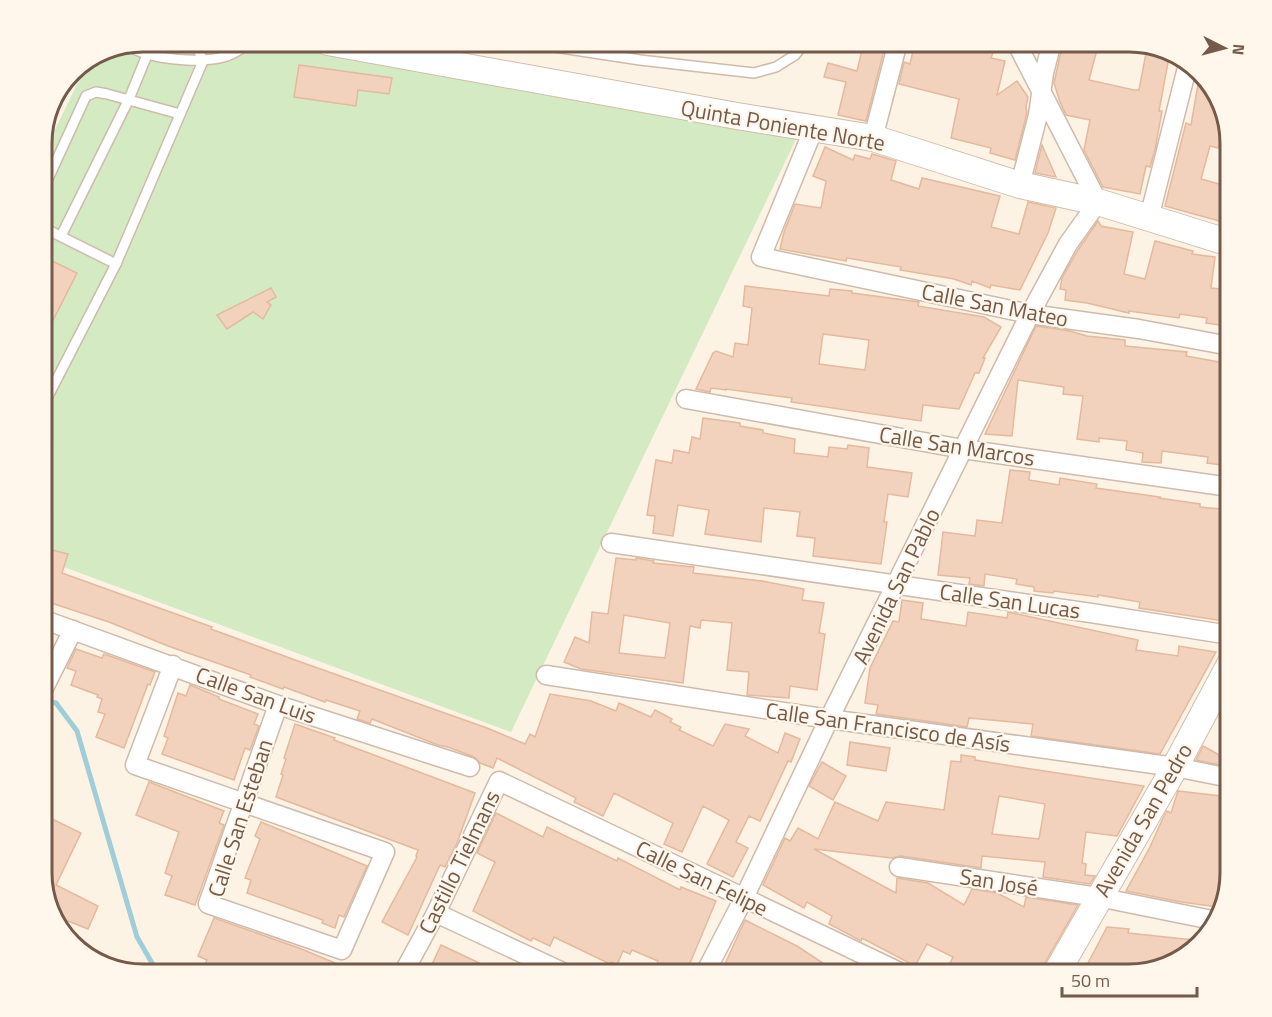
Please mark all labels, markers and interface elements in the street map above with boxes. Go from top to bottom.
north arrow [1194,18,1254,78]
text: N [1226,43,1251,56]
street label: Quinta Poniente Norte [678,90,888,160]
street label: Calle San Mateo [919,274,1071,336]
street label: Calle San Marcos [877,417,1037,475]
street label: Avenida San Pablo [843,502,949,670]
street label: Calle San Lucas [937,574,1083,628]
street label: Calle San Luis [191,657,321,733]
street label: Calle San Francisco de Asís [763,693,1013,761]
street label: Calle San Esteban [198,735,282,901]
street label: Avenida San Pedro [1085,737,1201,903]
street label: Castillo Tielmans [409,784,509,940]
street label: Calle San Felipe [630,831,774,925]
street label: San José [957,859,1041,905]
scale bar [1062,960,1197,998]
text: 50 m [1071,967,1110,994]

